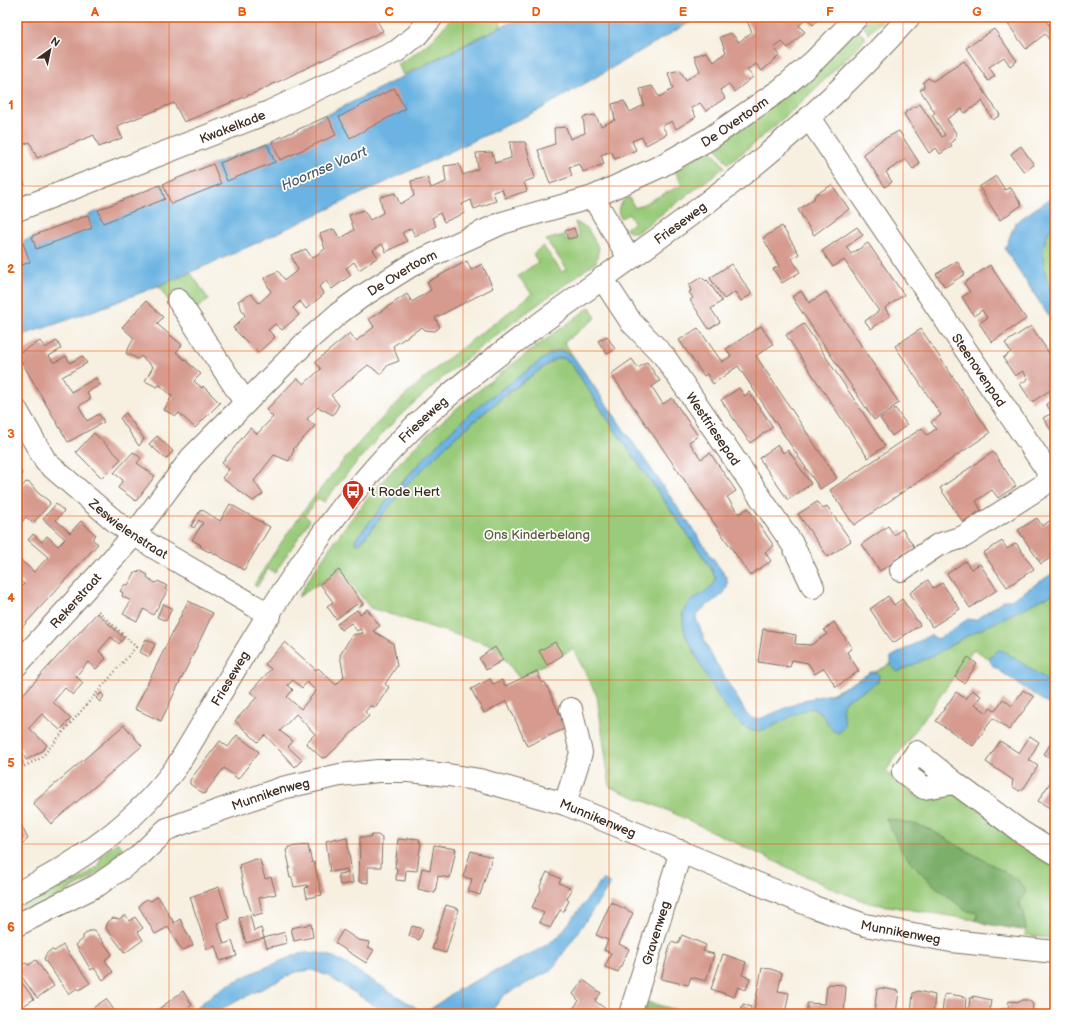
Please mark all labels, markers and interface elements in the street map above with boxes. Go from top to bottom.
text: A [90,4,99,20]
text: B [237,4,247,20]
text: C [384,4,394,20]
text: D [531,4,541,20]
text: E [679,4,688,20]
text: F [826,4,834,20]
text: G [972,4,982,20]
north arrow [30,30,70,70]
text: N [48,34,62,50]
street label: De Overtoom [698,93,772,151]
text: 1 [8,97,14,113]
street label: Kwakelkade [197,107,268,147]
water label: Hoornse Vaart [279,142,370,194]
street label: Frieseweg [651,199,710,248]
street label: De Overtoom [365,247,440,300]
text: 2 [7,261,15,277]
street label: Steenovenpad [948,331,1009,410]
street label: Westfriesepad [682,389,743,469]
street label: Frieseweg [396,393,451,447]
text: 3 [7,426,15,442]
bus stop icon: 't Rode Hert [340,478,366,511]
place label: 't Rode Hert [368,484,440,500]
street label: Zeswielenstraat [85,495,170,563]
park label: Ons Kinderbelang [484,527,590,543]
street label: Rekerstraat [47,570,105,632]
text: 4 [7,590,15,606]
street label: Frieseweg [208,648,253,709]
text: 5 [7,755,15,771]
street label: Munnikenweg [230,775,311,814]
street label: Munnikenweg [557,796,638,842]
street label: Gravenweg [639,899,674,967]
street label: Munnikenweg [859,917,942,948]
text: 6 [7,919,15,935]

